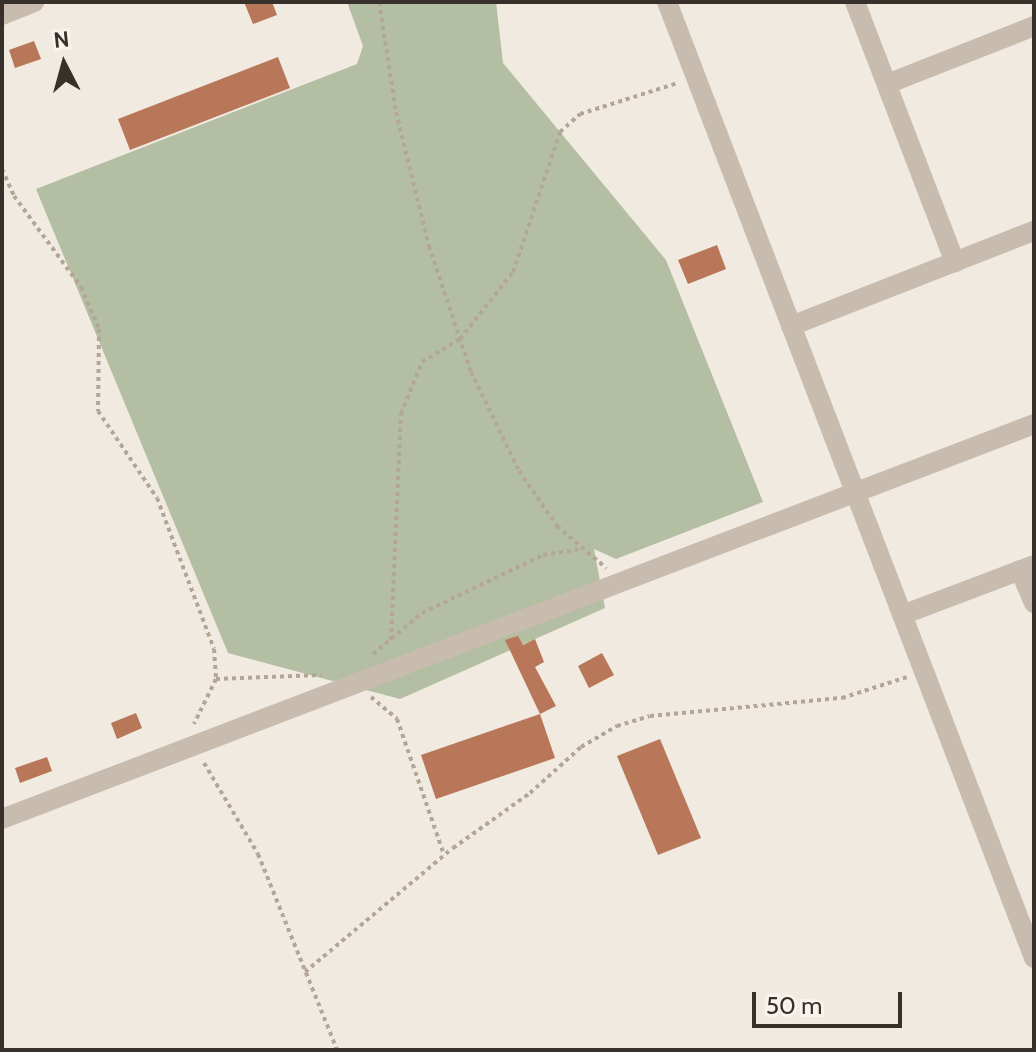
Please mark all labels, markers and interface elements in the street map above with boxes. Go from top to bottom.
north arrow [24,24,104,104]
text: N [52,25,71,54]
scale bar [756,976,906,1026]
text: 50 m [766,991,822,1020]

